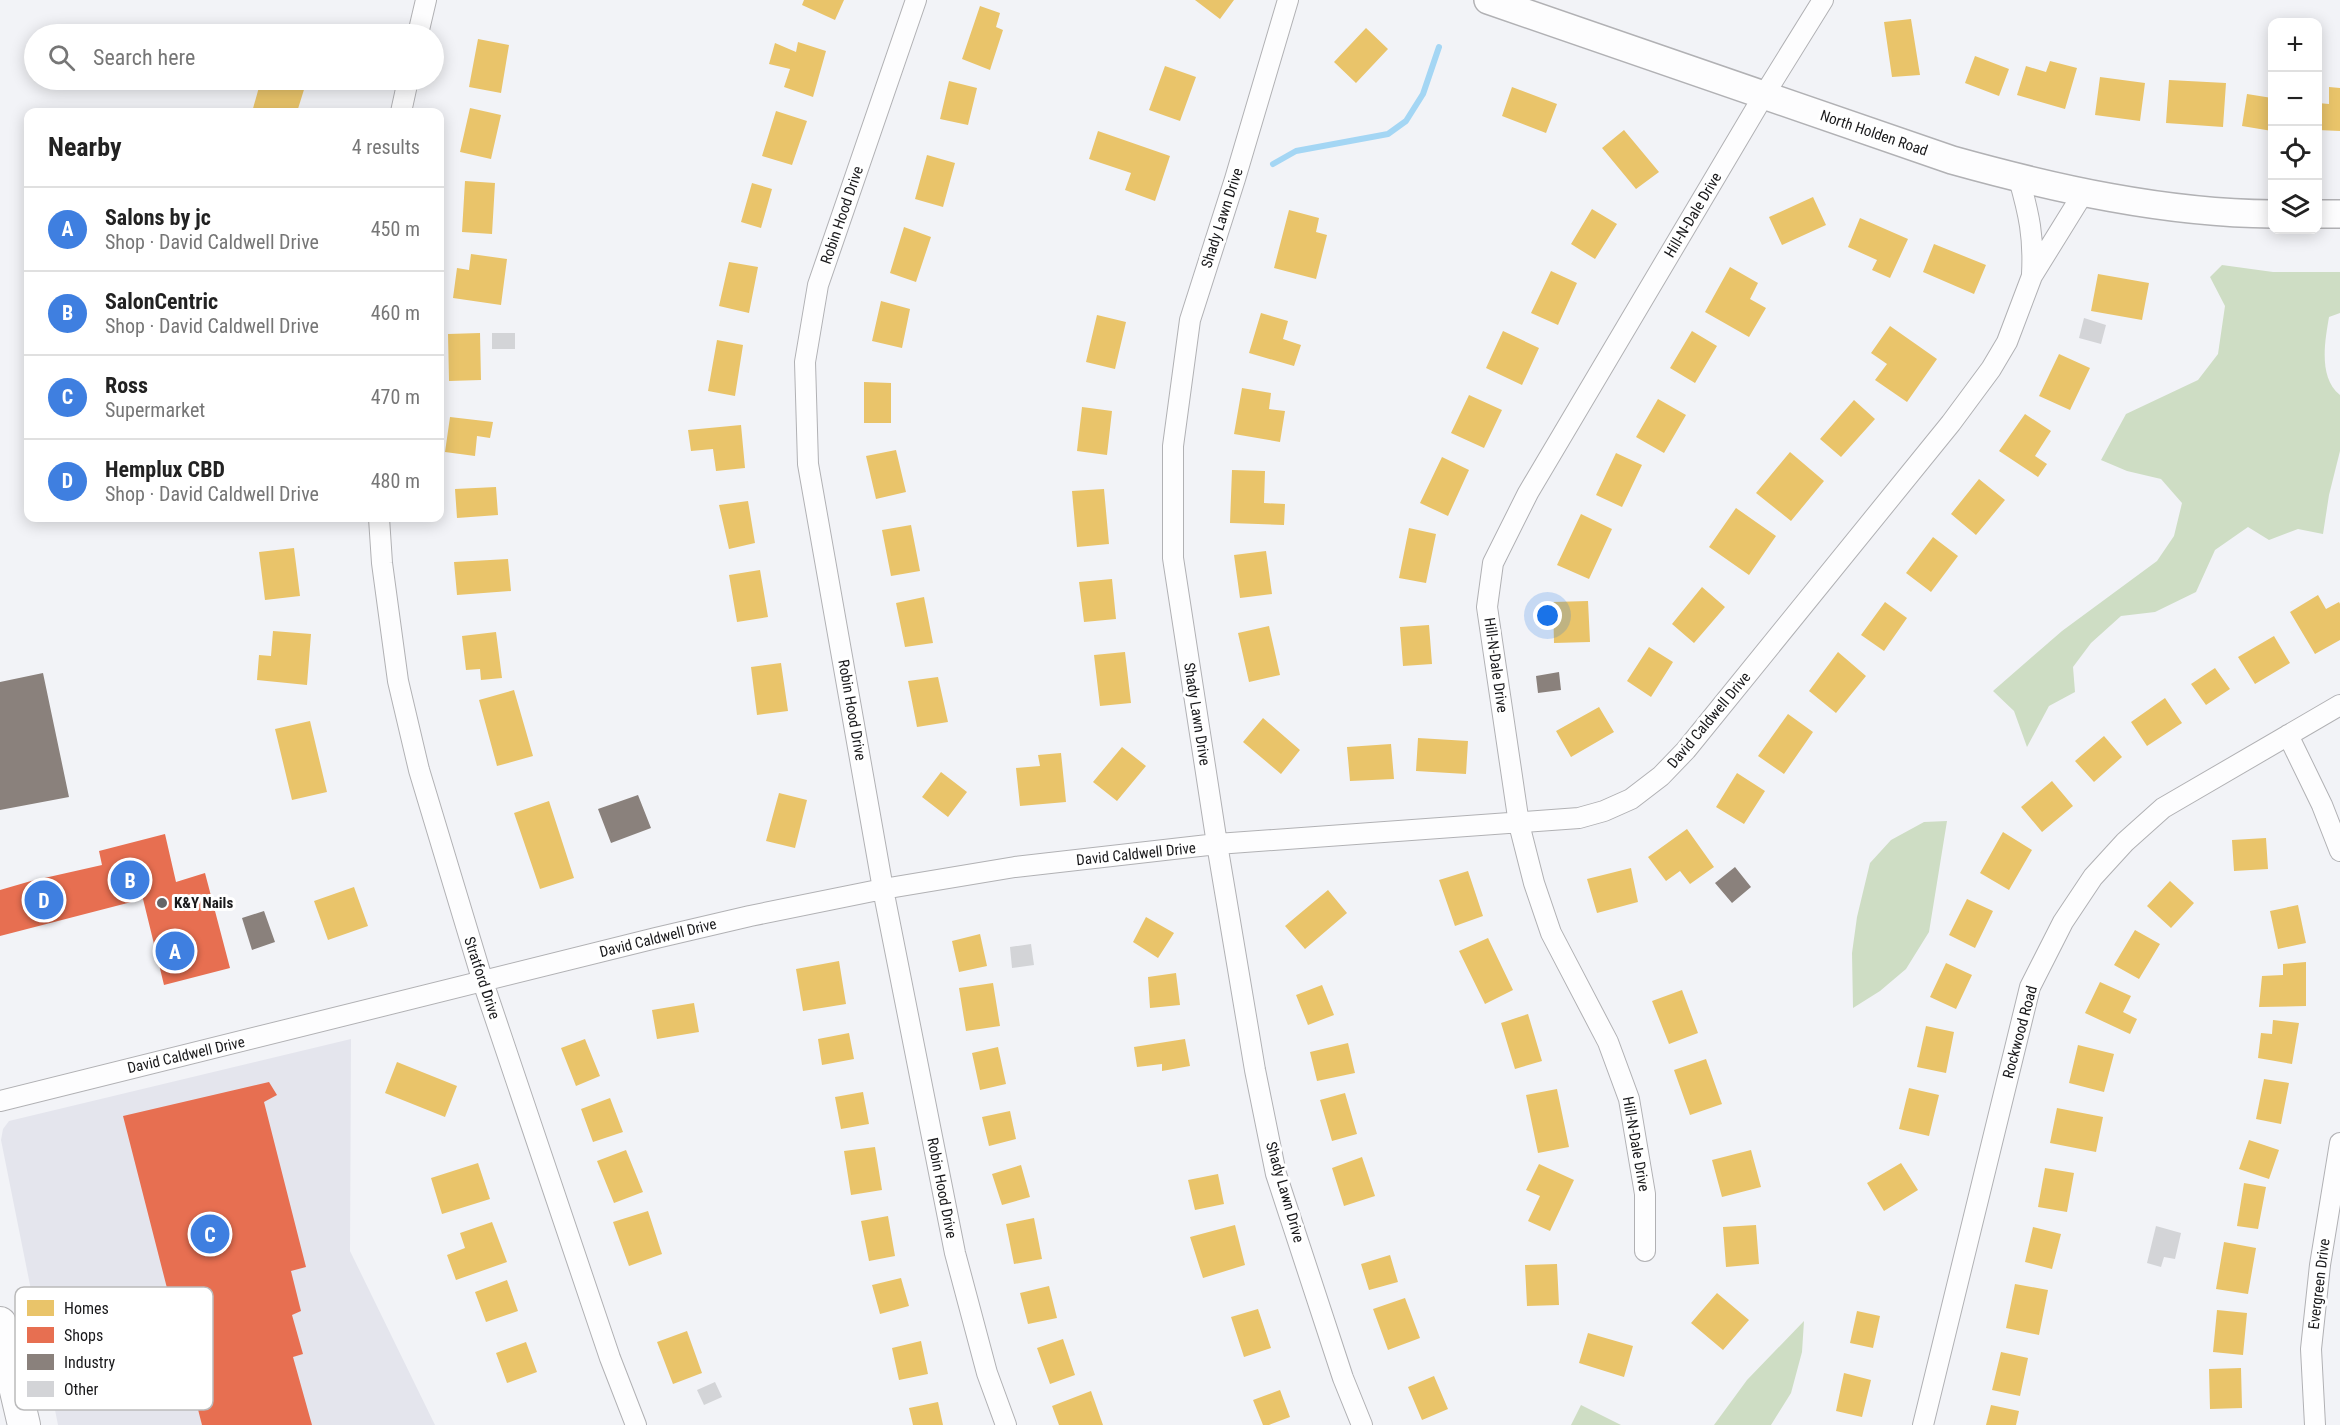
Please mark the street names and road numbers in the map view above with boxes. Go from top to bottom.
street label: North Holden Road [1818,106,1930,160]
street label: Robin Hood Drive [817,164,867,266]
street label: Shady Lawn Drive [1197,166,1247,270]
street label: Hill-N-Dale Drive [1661,169,1725,261]
street label: Hill-N-Dale Drive [1480,616,1512,714]
street label: Robin Hood Drive [834,658,870,762]
street label: Shady Lawn Drive [1180,661,1214,767]
street label: David Caldwell Drive [1664,668,1754,772]
street label: David Caldwell Drive [1075,839,1197,869]
street label: David Caldwell Drive [598,915,718,961]
street label: Stratford Drive [460,934,504,1022]
street label: Rockwood Road [1999,984,2041,1080]
street label: David Caldwell Drive [126,1033,246,1077]
street label: Hill-N-Dale Drive [1619,1095,1653,1193]
street label: Robin Hood Drive [923,1136,961,1240]
street label: Shady Lawn Drive [1262,1140,1308,1244]
street label: Evergreen Drive [2304,1237,2334,1331]

